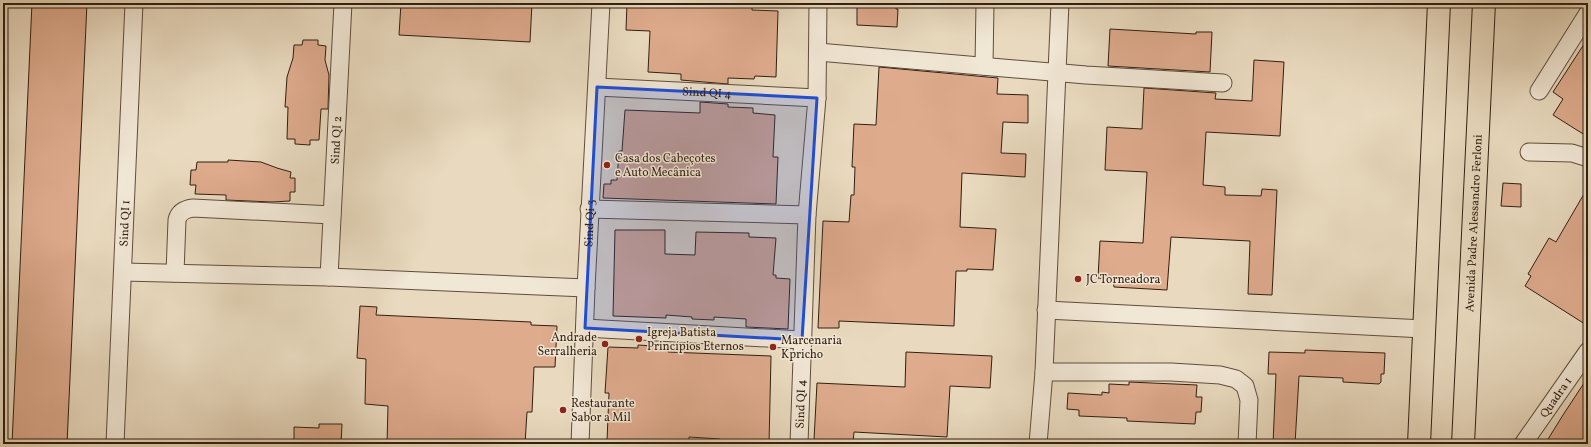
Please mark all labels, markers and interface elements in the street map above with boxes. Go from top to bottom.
street label: Sind QI 4 [682,84,732,103]
street label: Sind QI 2 [328,116,346,165]
street label: Avenida Padre Alessandro Ferloni [1462,134,1487,313]
place label: Casa dos Cabeçotes e Auto Mecânica [615,151,716,181]
marker: Casa dos Cabeçotes e Auto Mecânica [602,160,612,170]
street label: Sind Qi 3 [581,199,600,247]
street label: Sind QI 1 [117,200,135,247]
place label: JC Torneadora [1086,272,1160,288]
marker: JC Torneadora [1073,274,1083,284]
place label: Igreja Batista Princípios Eternos [647,325,744,355]
place label: Andrade Serralheria [538,330,597,360]
place label: Marcenaria Kpricho [781,333,842,363]
marker: Igreja Batista Princípios Eternos [634,334,644,344]
marker: Andrade Serralheria [600,339,610,349]
marker: Marcenaria Kpricho [768,342,778,352]
street label: Quadra 1 [1537,374,1576,421]
street label: Sind QI 4 [793,379,810,429]
place label: Restaurante Sabor a Mil [571,396,635,426]
marker: Restaurante Sabor a Mil [558,405,568,415]

